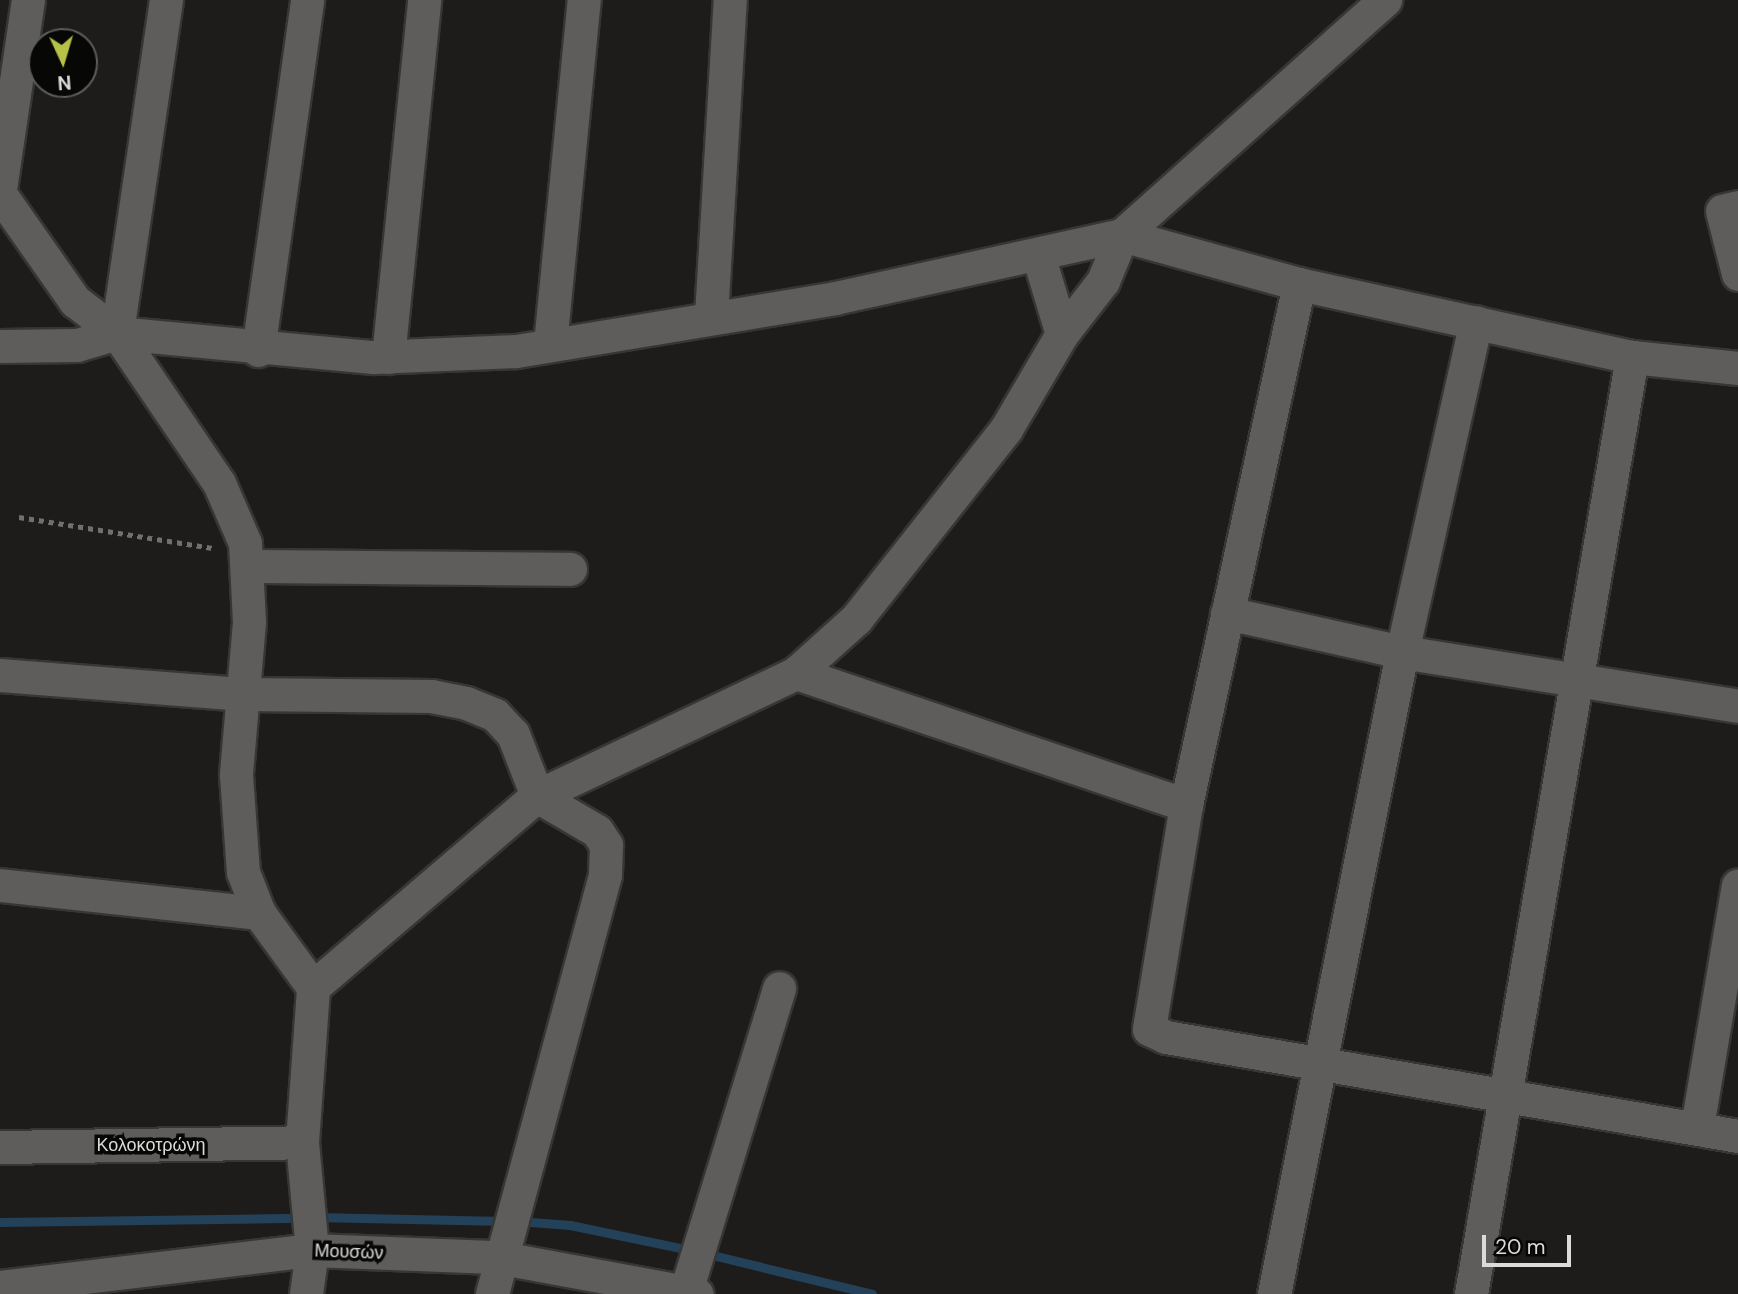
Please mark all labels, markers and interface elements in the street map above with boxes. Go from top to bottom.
north arrow [28,28,98,98]
text: N [57,69,72,95]
street label: Κολοκοτρώνη [96,1134,206,1156]
scale bar [1486,1220,1575,1264]
text: 20 m [1495,1233,1546,1261]
street label: Μουσών [314,1240,384,1264]

